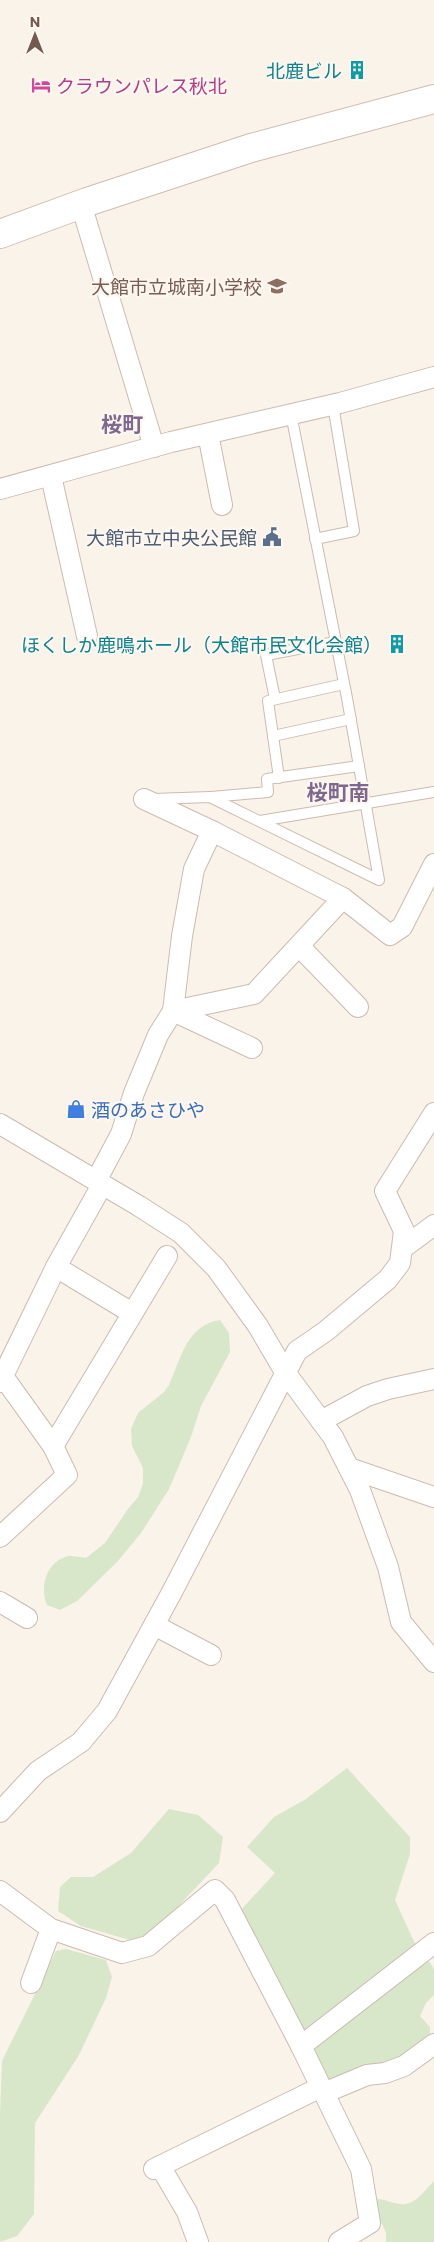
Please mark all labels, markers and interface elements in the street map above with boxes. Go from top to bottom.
north arrow [10,10,60,60]
text: N [30,13,40,30]
place label: 北鹿ビル [266,59,342,82]
building icon: 北鹿ビル [346,59,368,81]
hotel icon: クラウンパレス秋北 [30,74,52,96]
place label: クラウンパレス秋北 [56,74,227,97]
place label: 大館市立城南小学校 [91,275,262,298]
school or university icon: 大館市立城南小学校 [266,275,288,297]
district label: 桜町 [101,411,143,436]
place label: 大館市立中央公民館 [86,526,257,549]
public building icon: 大館市立中央公民館 [261,526,283,548]
place label: ほくしか鹿鳴ホール（大館市民文化会館） [21,633,382,656]
building icon: ほくしか鹿鳴ホール（大館市民文化会館） [386,633,408,655]
district label: 桜町南 [307,779,370,804]
shop icon: 酒のあさひや [65,1098,87,1120]
place label: 酒のあさひや [91,1098,205,1121]

